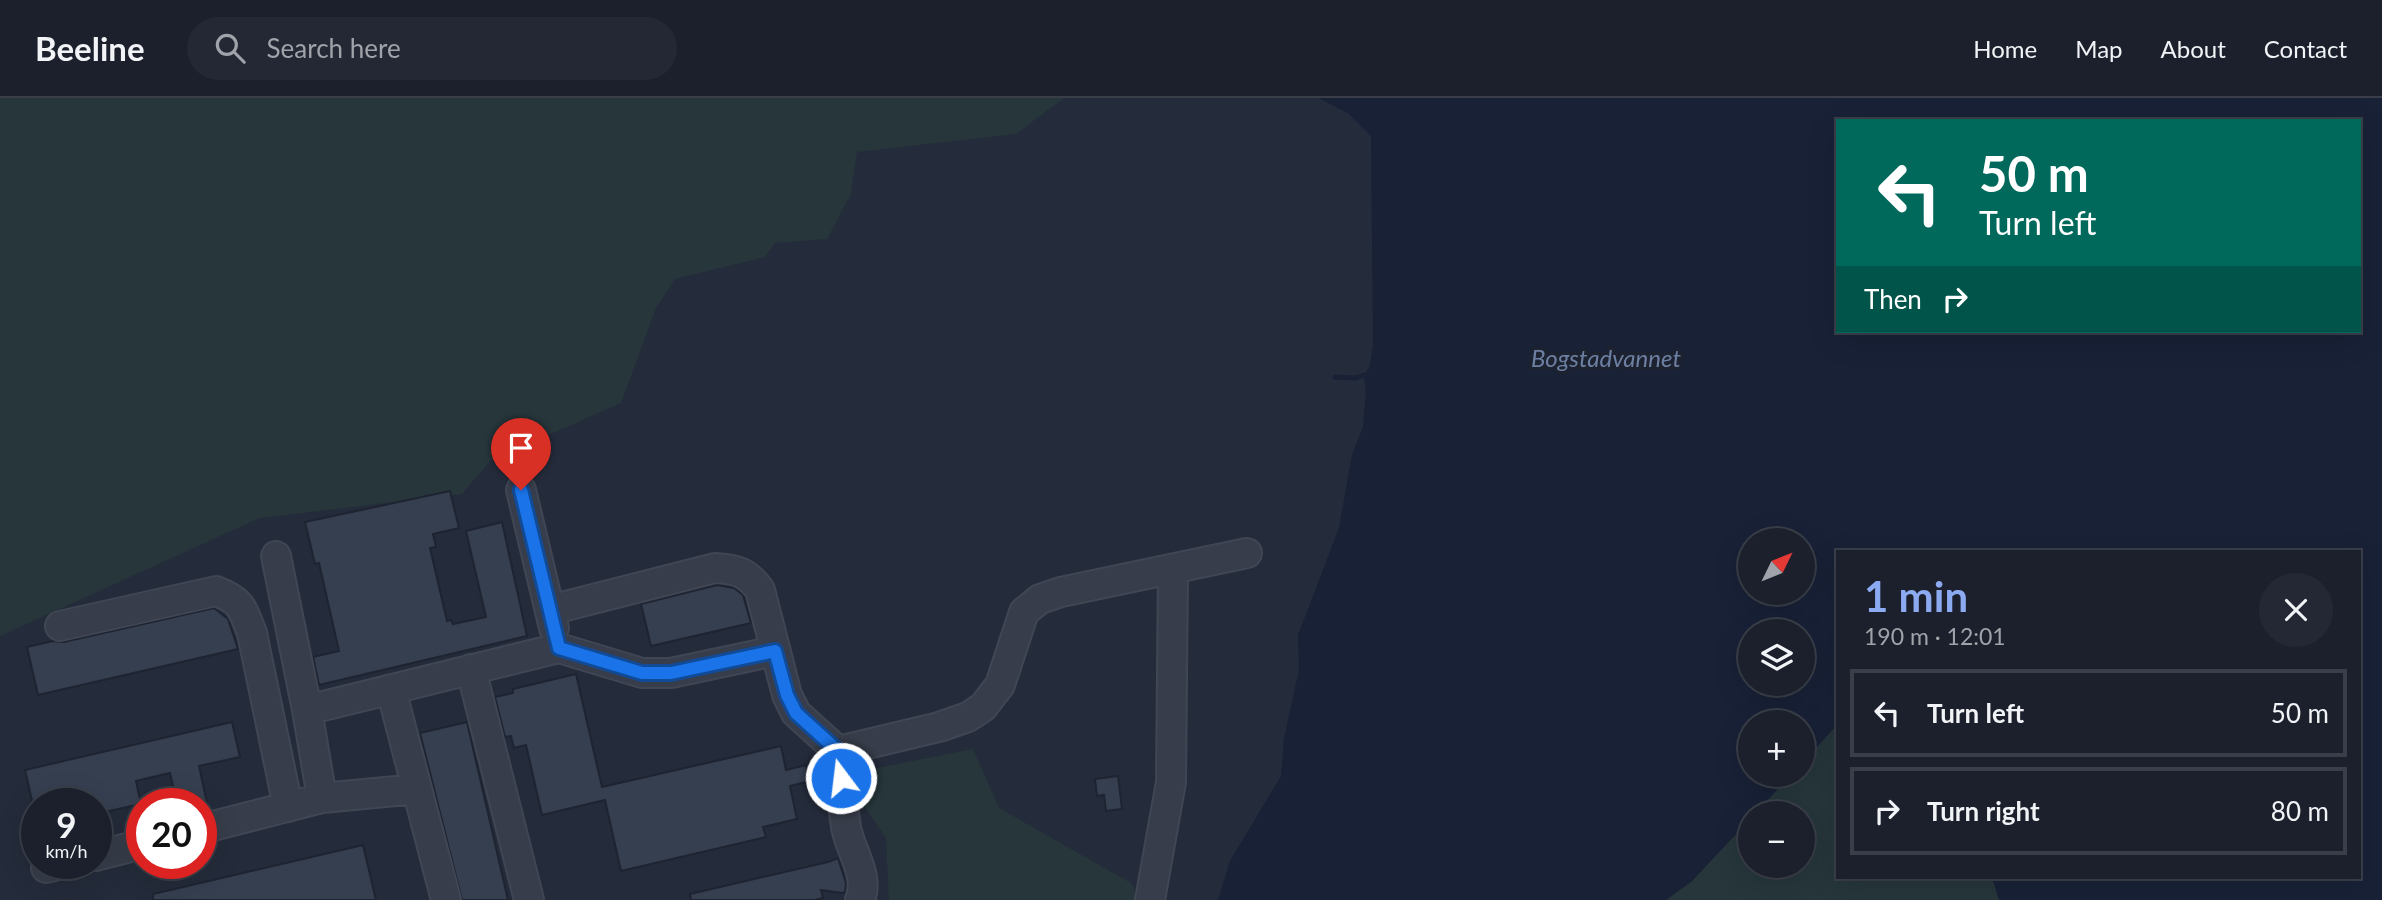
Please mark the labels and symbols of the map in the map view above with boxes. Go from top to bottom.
water label: Bogstadvannet [1531,343,1681,372]
pin [491,418,551,490]
north arrow [1738,528,1815,606]
position arrow [804,741,878,815]
speed limit sign: 20 [126,788,217,879]

